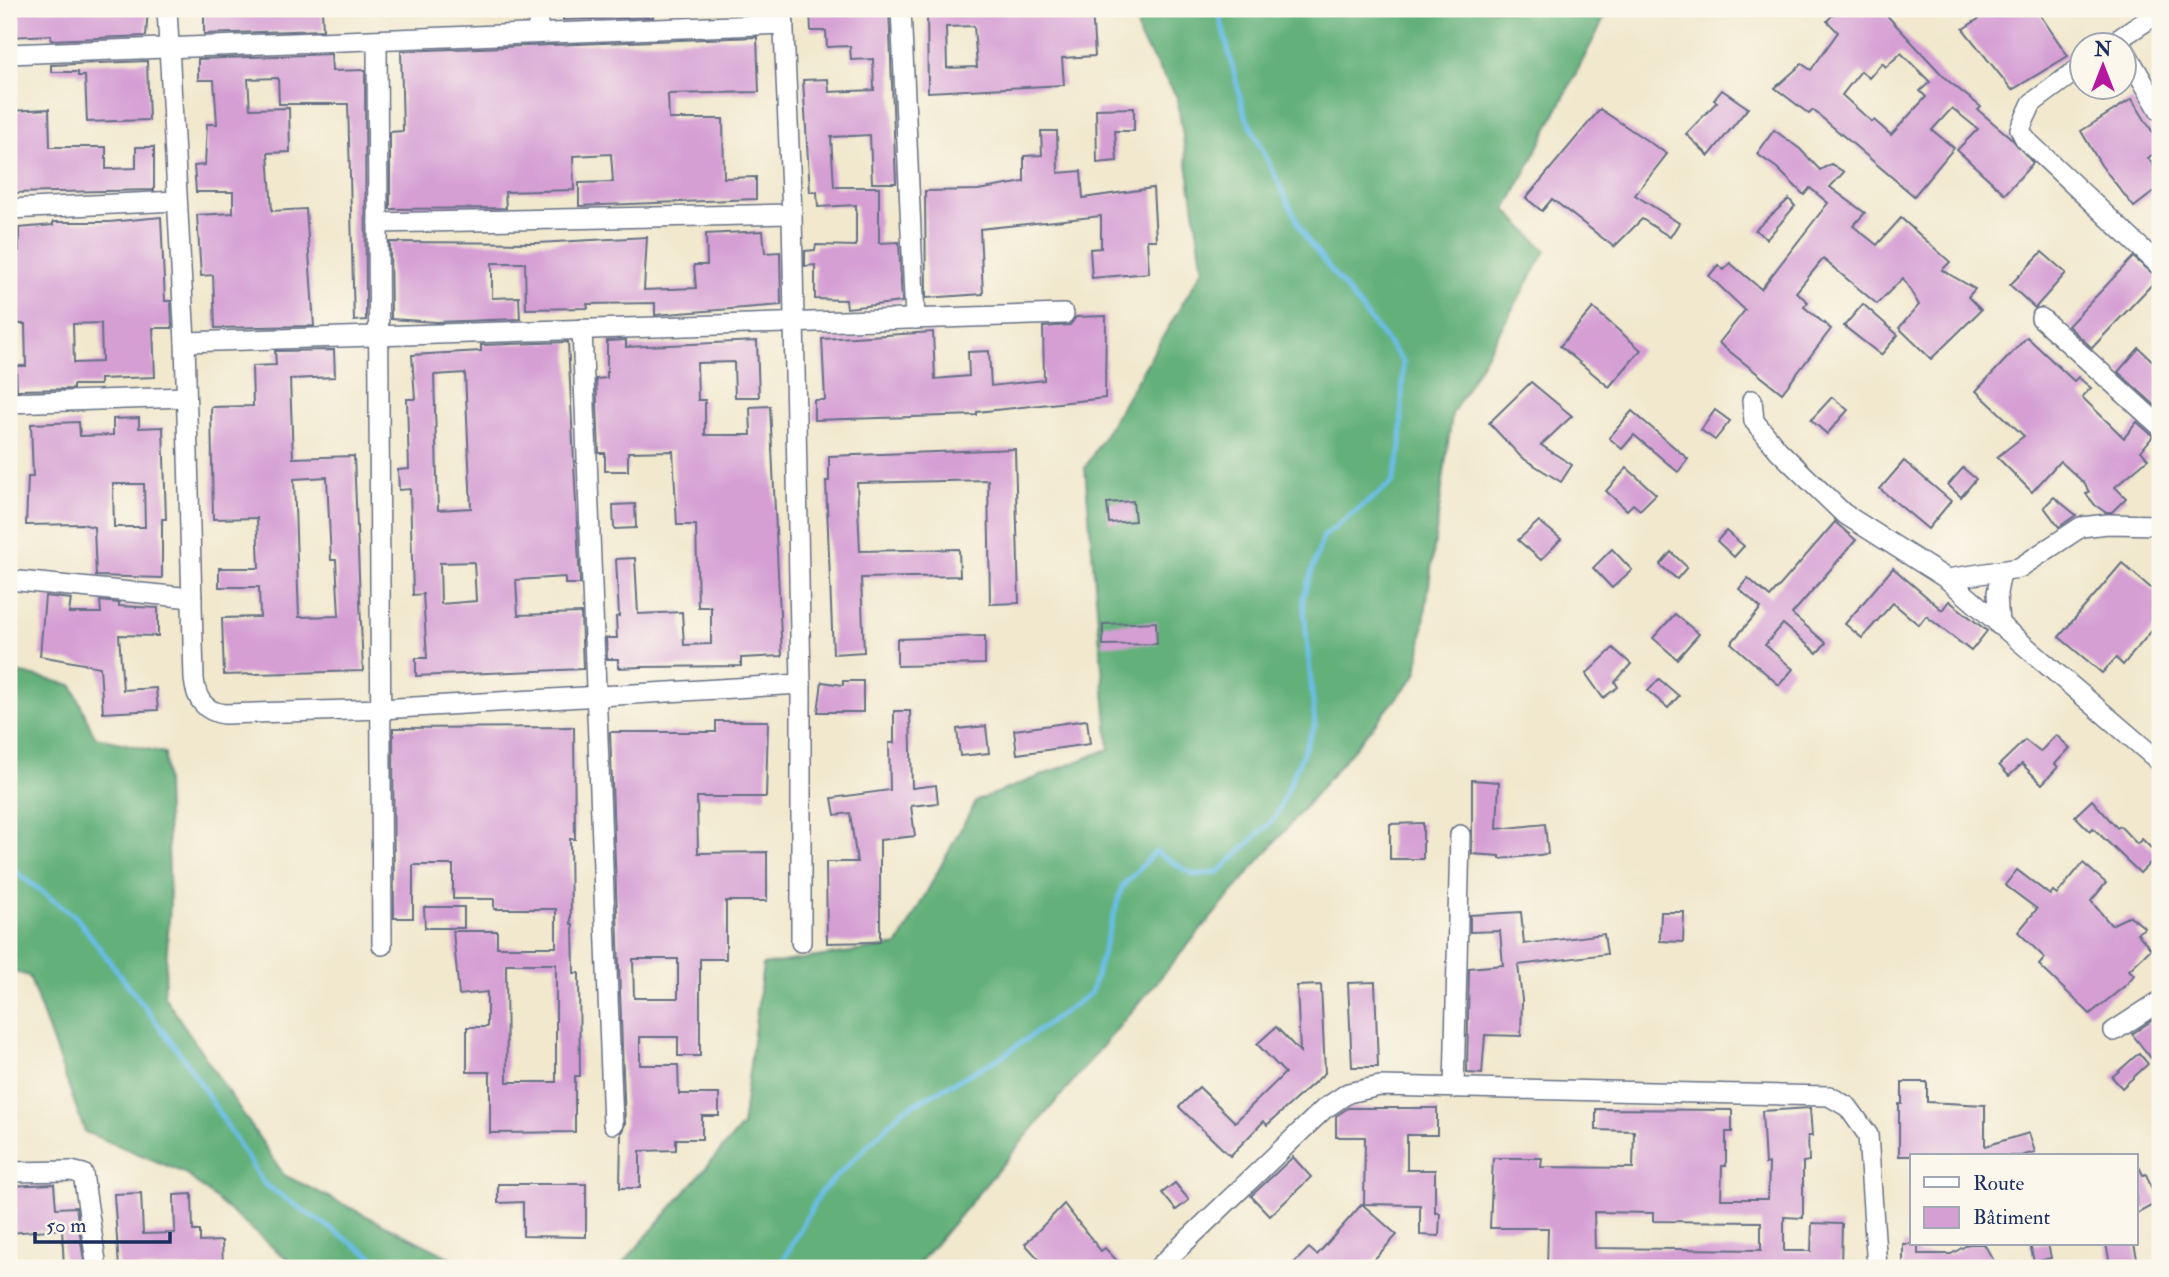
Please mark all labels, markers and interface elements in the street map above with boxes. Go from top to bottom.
north arrow [2068,32,2138,102]
text: N [2093,38,2112,62]
legend [1910,1154,2138,1246]
text: Route [1973,1170,2025,1197]
scale bar [35,1200,170,1244]
text: Bâtiment [1973,1204,2050,1231]
text: 50 m [46,1212,87,1239]

